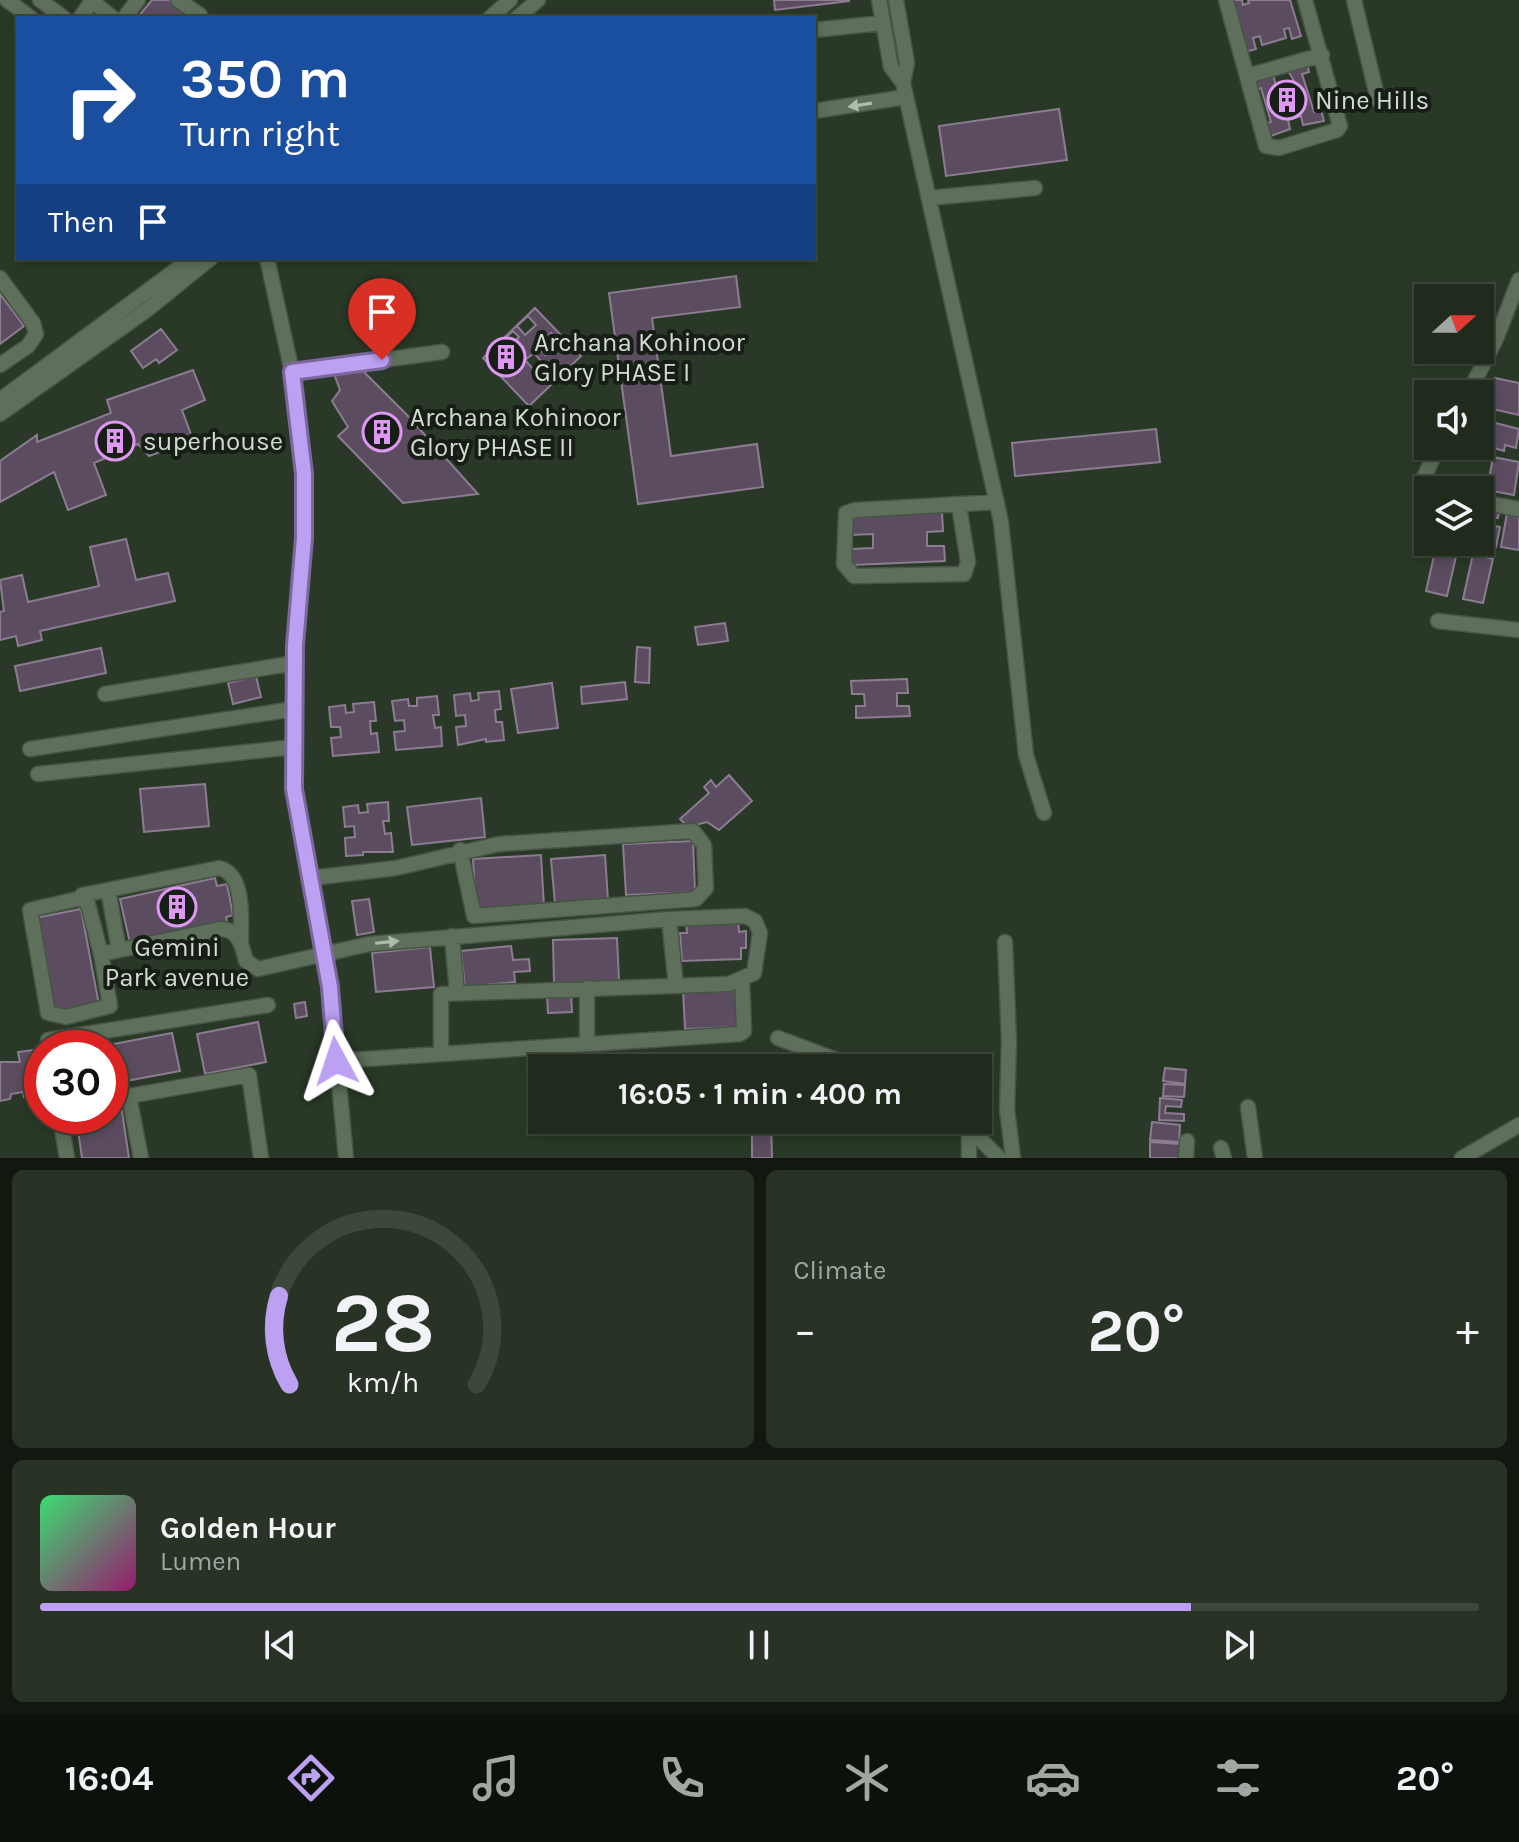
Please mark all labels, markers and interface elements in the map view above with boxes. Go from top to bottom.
text: 350 m [180,46,350,111]
icon: right [48,48,152,152]
building icon: Nine Hills [1266,79,1308,121]
place label: Nine Hills [1315,85,1429,116]
one-way arrow [847,99,872,111]
text: Turn right [180,113,340,155]
icon: arrive [131,200,175,244]
text: Then [48,204,115,240]
pin [348,278,416,360]
north arrow [1414,284,1494,364]
map controls [1414,284,1494,556]
icon: arrive [360,290,404,334]
place label: Archana Kohinoor Glory PHASE I [534,327,745,388]
building icon: Archana Kohinoor Glory PHASE I [485,336,527,378]
button: sound [1414,380,1494,460]
place label: Archana Kohinoor Glory PHASE II [410,402,621,463]
building icon: Archana Kohinoor Glory PHASE II [361,411,403,453]
building icon: superhouse [94,420,136,462]
place label: superhouse [143,426,283,457]
button: layers [1414,476,1494,556]
building icon: Gemini Park avenue [156,886,198,928]
place label: Gemini Park avenue [105,932,249,993]
one-way arrow [375,936,400,949]
position arrow [294,1019,378,1103]
speed limit sign: 30 [24,1030,128,1134]
text: 16:05 · 1 min · 400 m [618,1076,902,1112]
text: Climate [794,1255,886,1286]
text: 28 [331,1275,435,1372]
text: 20° [1087,1296,1185,1366]
text: − [794,1305,817,1356]
text: + [1456,1305,1479,1356]
text: km/h [347,1366,419,1399]
text: Golden Hour [160,1510,336,1546]
text: Lumen [160,1546,241,1577]
icon: previous [258,1623,302,1667]
icon: pause [737,1623,781,1667]
icon: next [1217,1623,1261,1667]
icon: directions [283,1750,339,1806]
icon: music [468,1750,524,1806]
icon: phone [654,1750,710,1806]
icon: climate [839,1750,895,1806]
icon: car [1025,1750,1081,1806]
icon: filters [1210,1750,1266,1806]
text: 16:04 [65,1757,153,1799]
text: 20° [1396,1757,1454,1799]

